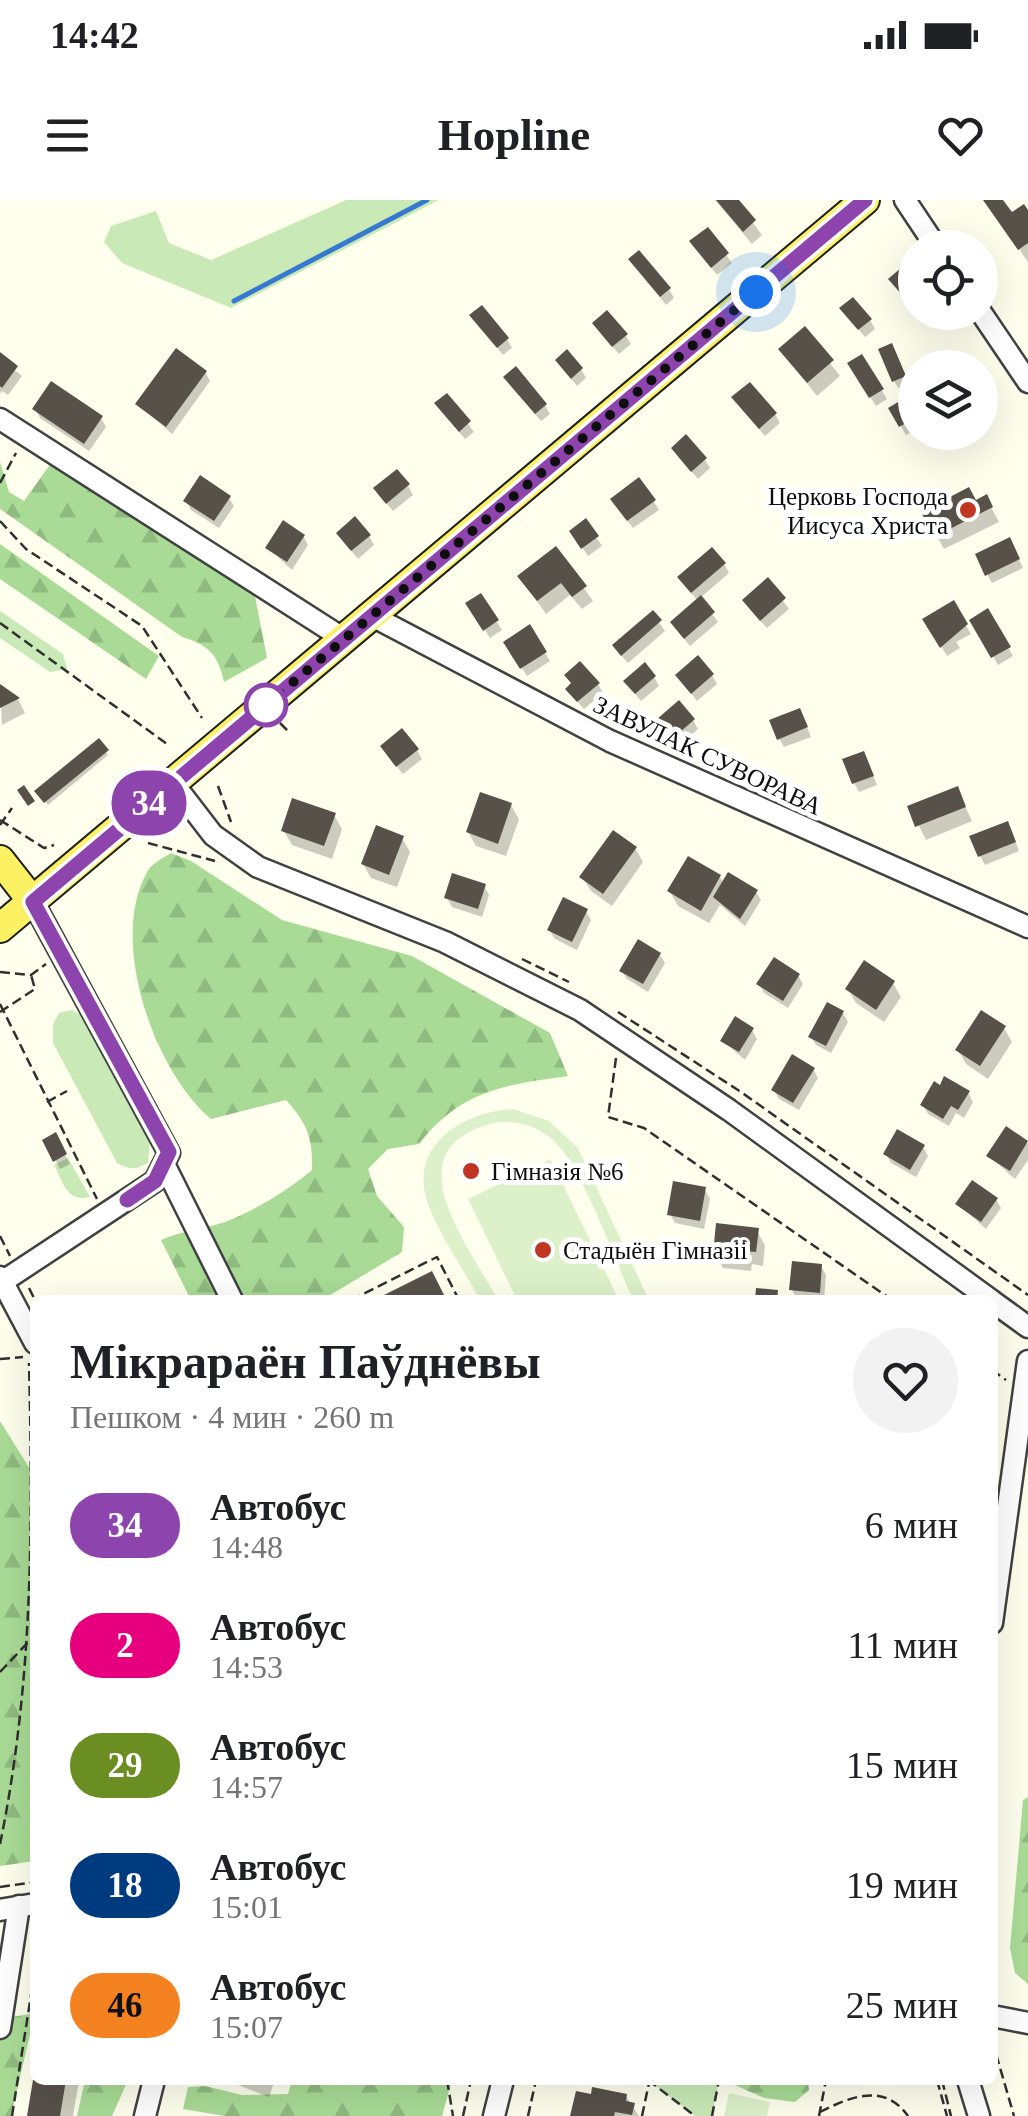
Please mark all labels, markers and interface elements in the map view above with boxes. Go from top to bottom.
text: 14:42 [50,14,139,56]
icon: menu [40,108,95,163]
icon: heart [933,108,988,163]
text: Hopline [438,110,590,160]
map controls [898,230,998,450]
button: locate [898,230,998,330]
your location [731,267,781,317]
button: layers [898,350,998,450]
place label: Церковь Господа Иисуса Христа [768,483,948,539]
marker: Церковь Господа Иисуса Христа [957,499,979,521]
unlabelled marker [245,684,287,726]
street label: ЗАВУЛАК СУВОРАВА [589,691,826,820]
line badge: 34 [104,770,194,836]
text: 34 [132,784,167,823]
place label: Гімназія №6 [491,1158,624,1185]
marker: Гімназія №6 [460,1160,482,1182]
place label: Стадыён Гімназіі [563,1237,747,1264]
marker: Стадыён Гімназіі [532,1239,554,1261]
button: heart [853,1328,958,1433]
text: Мікрараён Паўднёвы [70,1335,541,1388]
text: Пешком · 4 мин · 260 m [70,1399,394,1435]
text: Автобус [210,1486,346,1528]
text: 6 мин [865,1504,958,1546]
text: 34 [108,1506,143,1545]
text: 14:48 [210,1529,283,1565]
text: Автобус [210,1606,346,1648]
text: 11 мин [847,1624,958,1666]
text: 2 [116,1626,134,1665]
text: 14:53 [210,1649,283,1685]
text: Автобус [210,1726,346,1768]
text: 15 мин [846,1744,958,1786]
text: 29 [108,1746,143,1785]
text: 14:57 [210,1769,283,1805]
text: Автобус [210,1846,346,1888]
text: 19 мин [846,1864,958,1906]
text: 18 [108,1866,143,1905]
text: 15:01 [210,1889,283,1925]
text: Автобус [210,1966,346,2008]
text: 25 мин [846,1984,958,2026]
text: 46 [108,1986,143,2025]
text: 15:07 [210,2009,283,2045]

